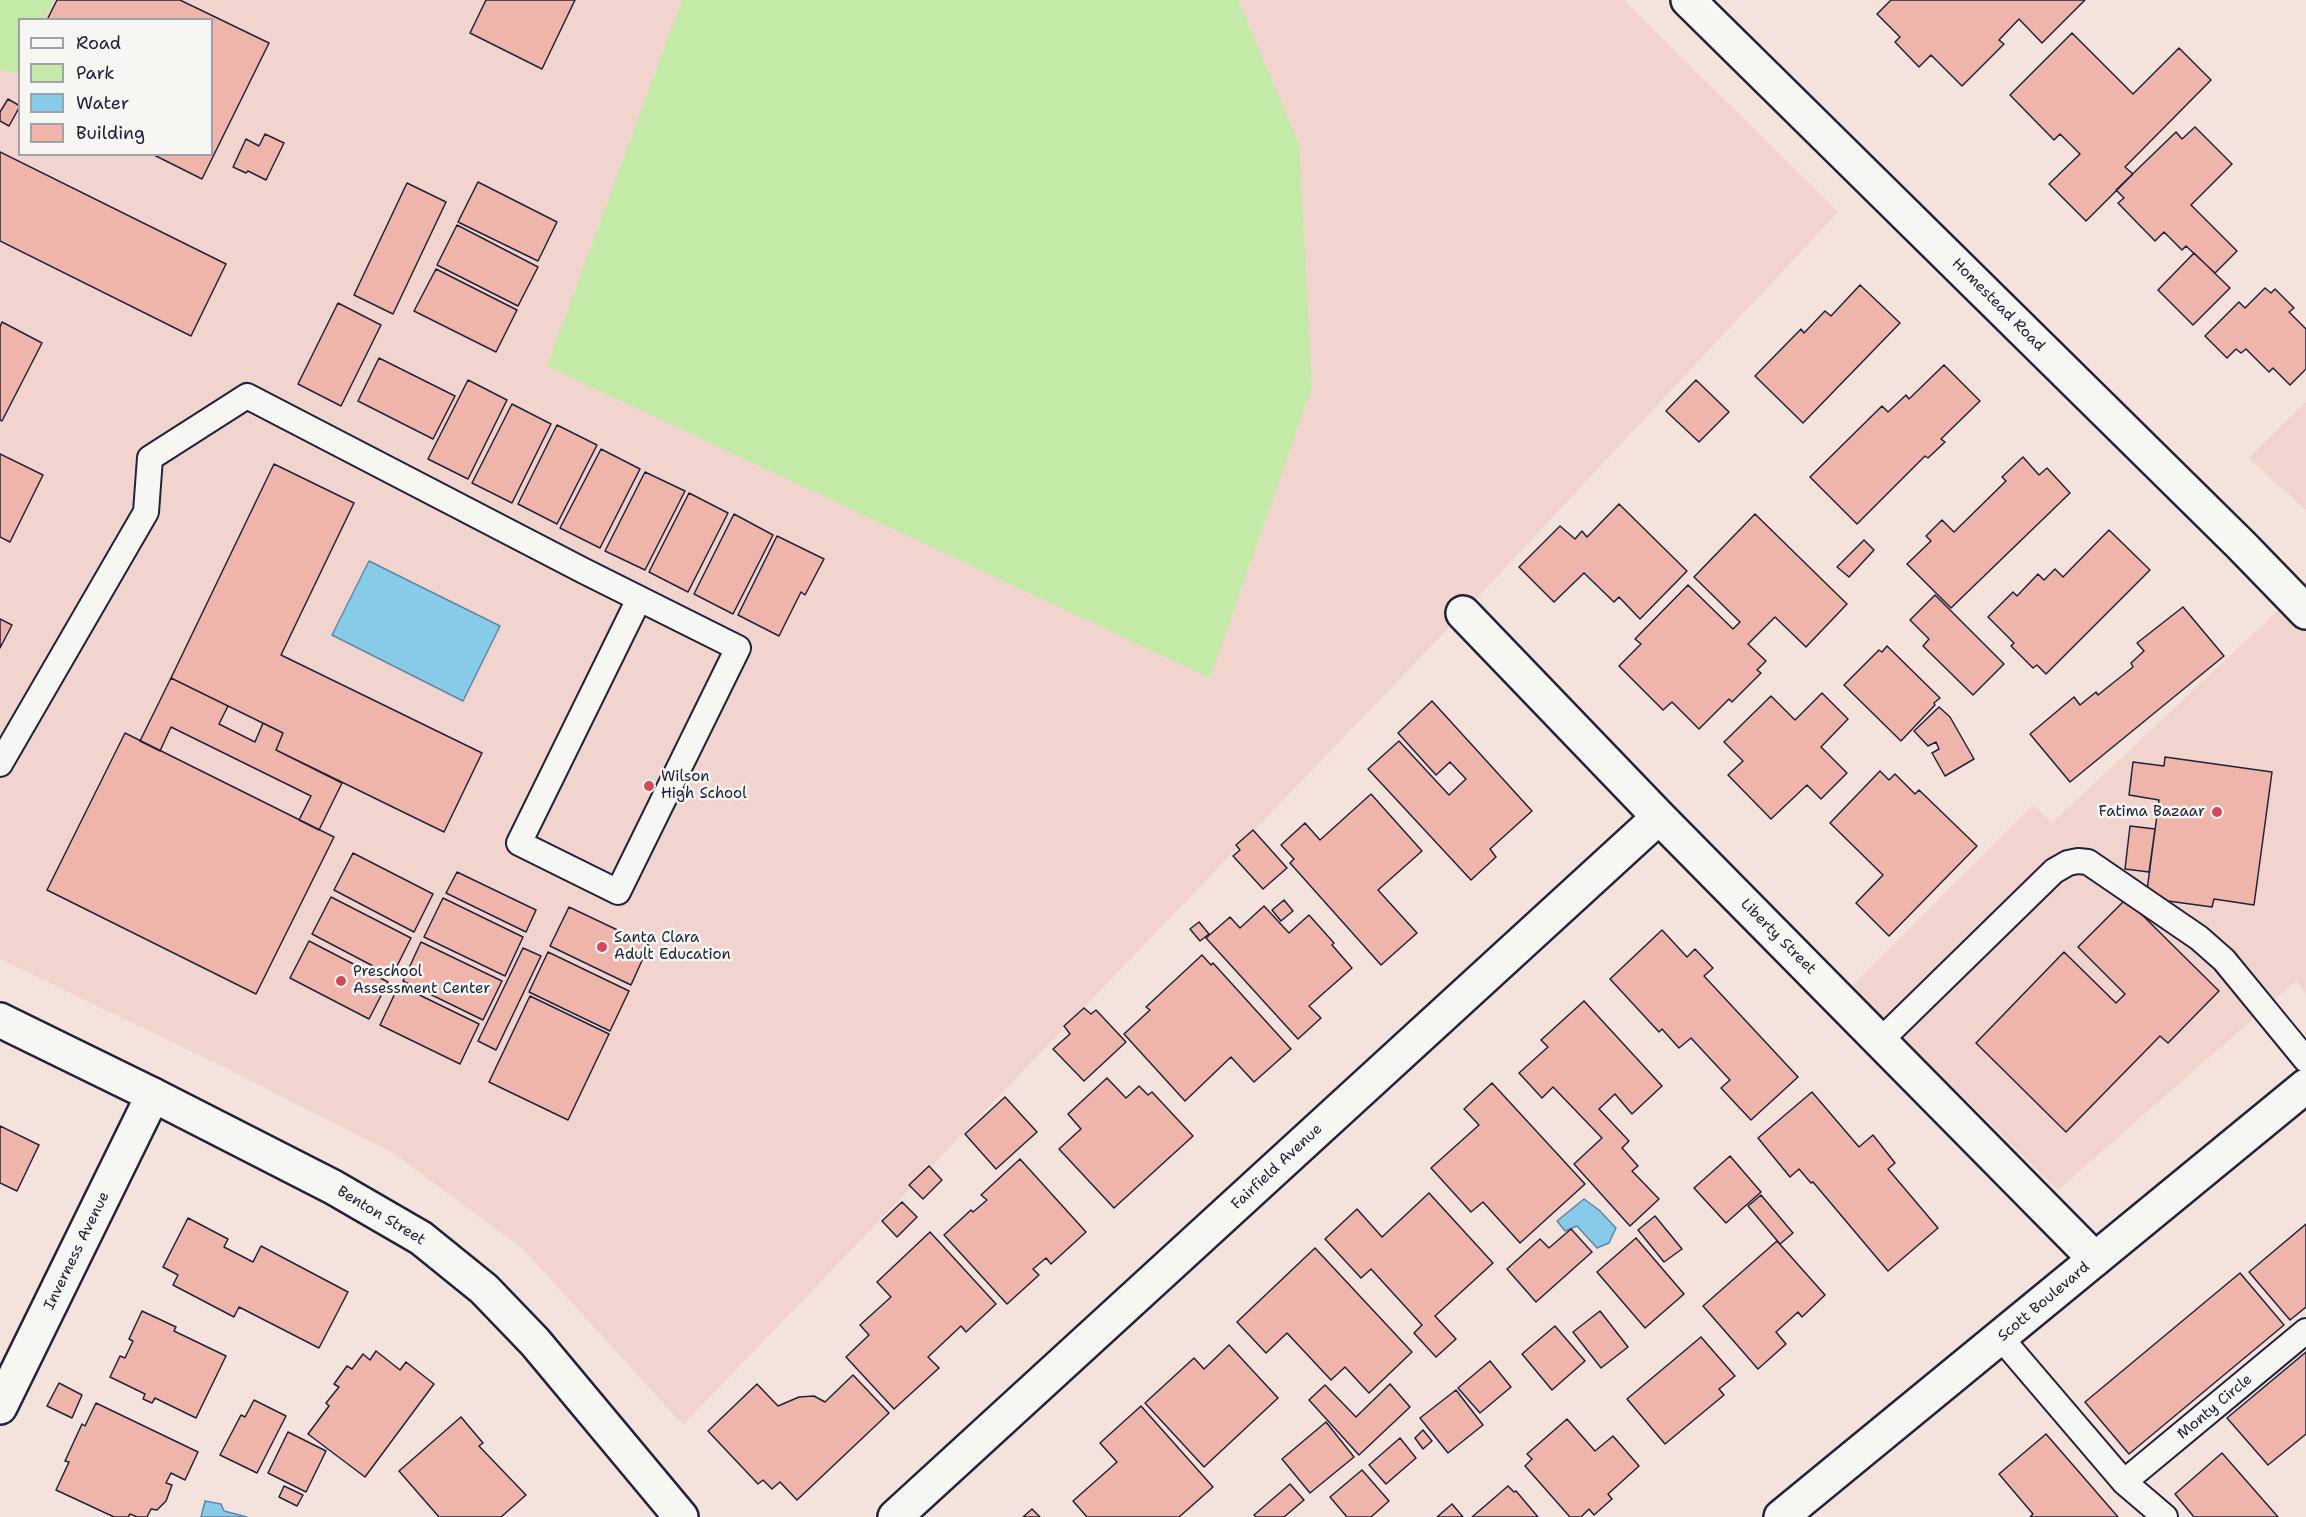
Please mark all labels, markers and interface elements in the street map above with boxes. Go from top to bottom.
legend [18,18,213,156]
text: Road [76,31,121,55]
text: Park [76,61,115,85]
text: Water [76,91,129,115]
text: Building [76,121,145,145]
street label: Homestead Road [1948,255,2048,355]
place label: Wilson High School [661,768,747,803]
marker: Wilson High School [642,779,656,793]
place label: Fatima Bazaar [2099,803,2205,821]
marker: Fatima Bazaar [2210,805,2224,819]
street label: Liberty Street [1736,895,1820,979]
place label: Santa Clara Adult Education [614,929,731,964]
marker: Santa Clara Adult Education [595,940,609,954]
place label: Preschool Assessment Center [353,963,490,998]
marker: Preschool Assessment Center [334,974,348,988]
street label: Fairfield Avenue [1228,1120,1326,1214]
street label: Benton Street [334,1183,428,1249]
street label: Inverness Avenue [41,1189,113,1313]
street label: Scott Boulevard [1994,1258,2094,1346]
street label: Monty Circle [2174,1371,2256,1443]

